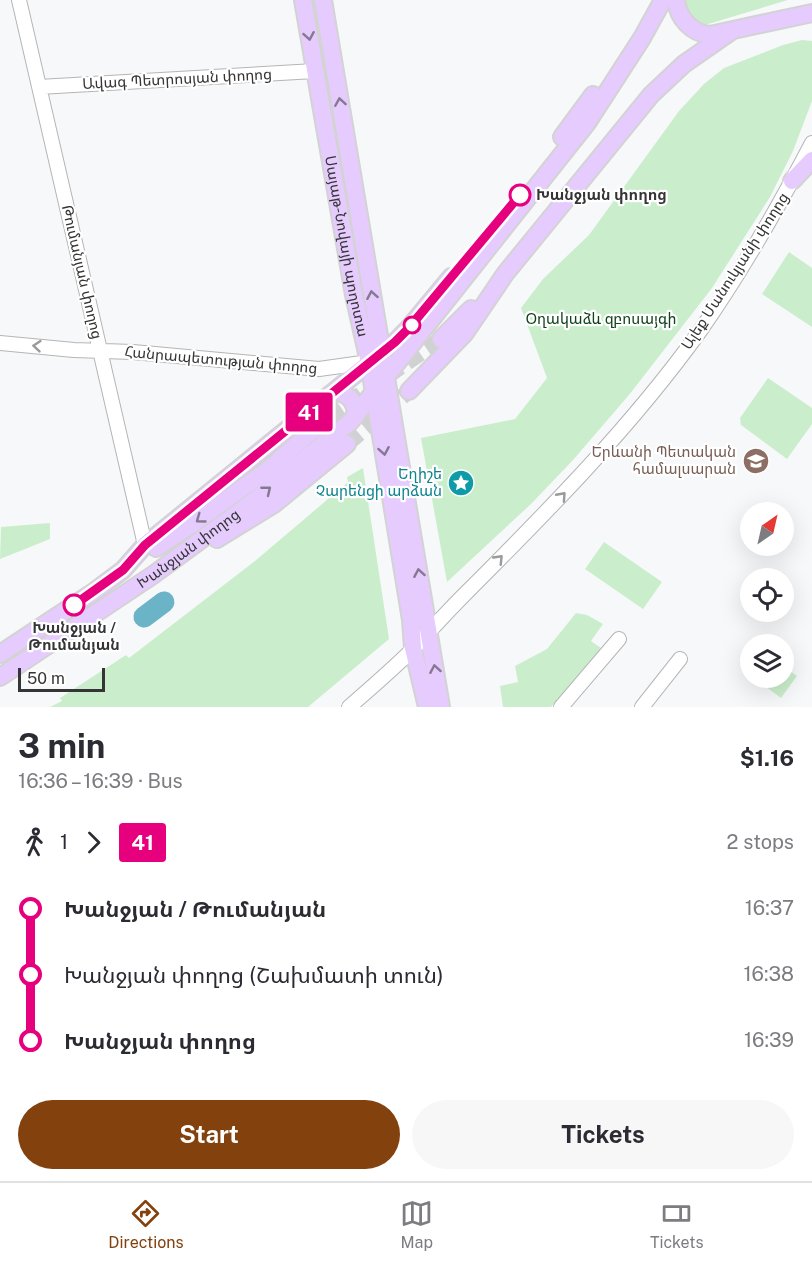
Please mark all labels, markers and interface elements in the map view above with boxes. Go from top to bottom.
one-way arrow [302,30,315,40]
street label: Ավագ Պետրոսյան փողոց [82,65,272,93]
one-way arrow [334,98,346,107]
street label: Սայաթ-Նովայի պողոտա [322,154,372,338]
marker: Խանջյան փողոց [509,184,531,206]
place label: Խանջյան փողոց [536,186,667,204]
street label: Ալեք Մանուկյանի փողոց [677,189,793,353]
street label: Թումանյան փողոց [58,203,106,341]
one-way arrow [366,290,378,299]
park label: Օղակաձև զբոսայգի [525,310,677,328]
unlabelled marker [403,316,421,334]
one-way arrow [32,340,41,353]
street label: Հանրապետության փողոց [124,343,318,377]
line badge: 41 [282,392,336,432]
text: 41 [298,400,320,425]
place label: Երևանի Պետական համալսարան [591,443,736,478]
school or university icon: Երևանի Պետական համալսարան [741,446,771,476]
one-way arrow [377,447,389,456]
place label: Եղիշե Չարենցի արձան [316,465,442,500]
place icon: Եղիշե Չարենցի արձան [446,468,476,498]
one-way arrow [261,486,272,497]
one-way arrow [555,492,566,503]
north arrow [740,502,794,556]
map controls [740,502,794,688]
street label: Խանջյան փողոց [134,505,243,591]
one-way arrow [195,512,206,523]
one-way arrow [492,556,503,567]
one-way arrow [413,568,425,578]
button: locate [740,568,794,622]
marker: Խանջյան / Թումանյան [63,594,85,616]
place label: Խանջյան / Թումանյան [28,619,120,654]
button: layers [740,634,794,688]
one-way arrow [429,664,442,674]
scale bar [18,665,105,692]
text: 50 m [27,669,65,688]
text: 3 min [18,727,105,765]
text: $1.16 [740,745,794,771]
text: 16:36 – 16:39 · Bus [18,769,183,793]
icon: walk [18,826,51,859]
icon: forward [77,826,110,859]
text: 1 [60,830,68,854]
text: 41 [131,830,154,855]
text: 2 stops [727,830,794,854]
text: Խանջյան / Թումանյան [64,896,326,922]
text: 16:37 [745,896,794,920]
text: Խանջյան փողոց (Շախմատի տուն) [64,962,444,988]
text: 16:38 [743,962,794,986]
text: Խանջյան փողոց [64,1028,256,1054]
text: 16:39 [744,1028,794,1052]
button: Start [18,1100,400,1169]
button: Tickets [412,1100,794,1169]
tab: Directions [108,1197,184,1252]
tab: Map [400,1197,433,1252]
tab: Tickets [650,1197,704,1252]

